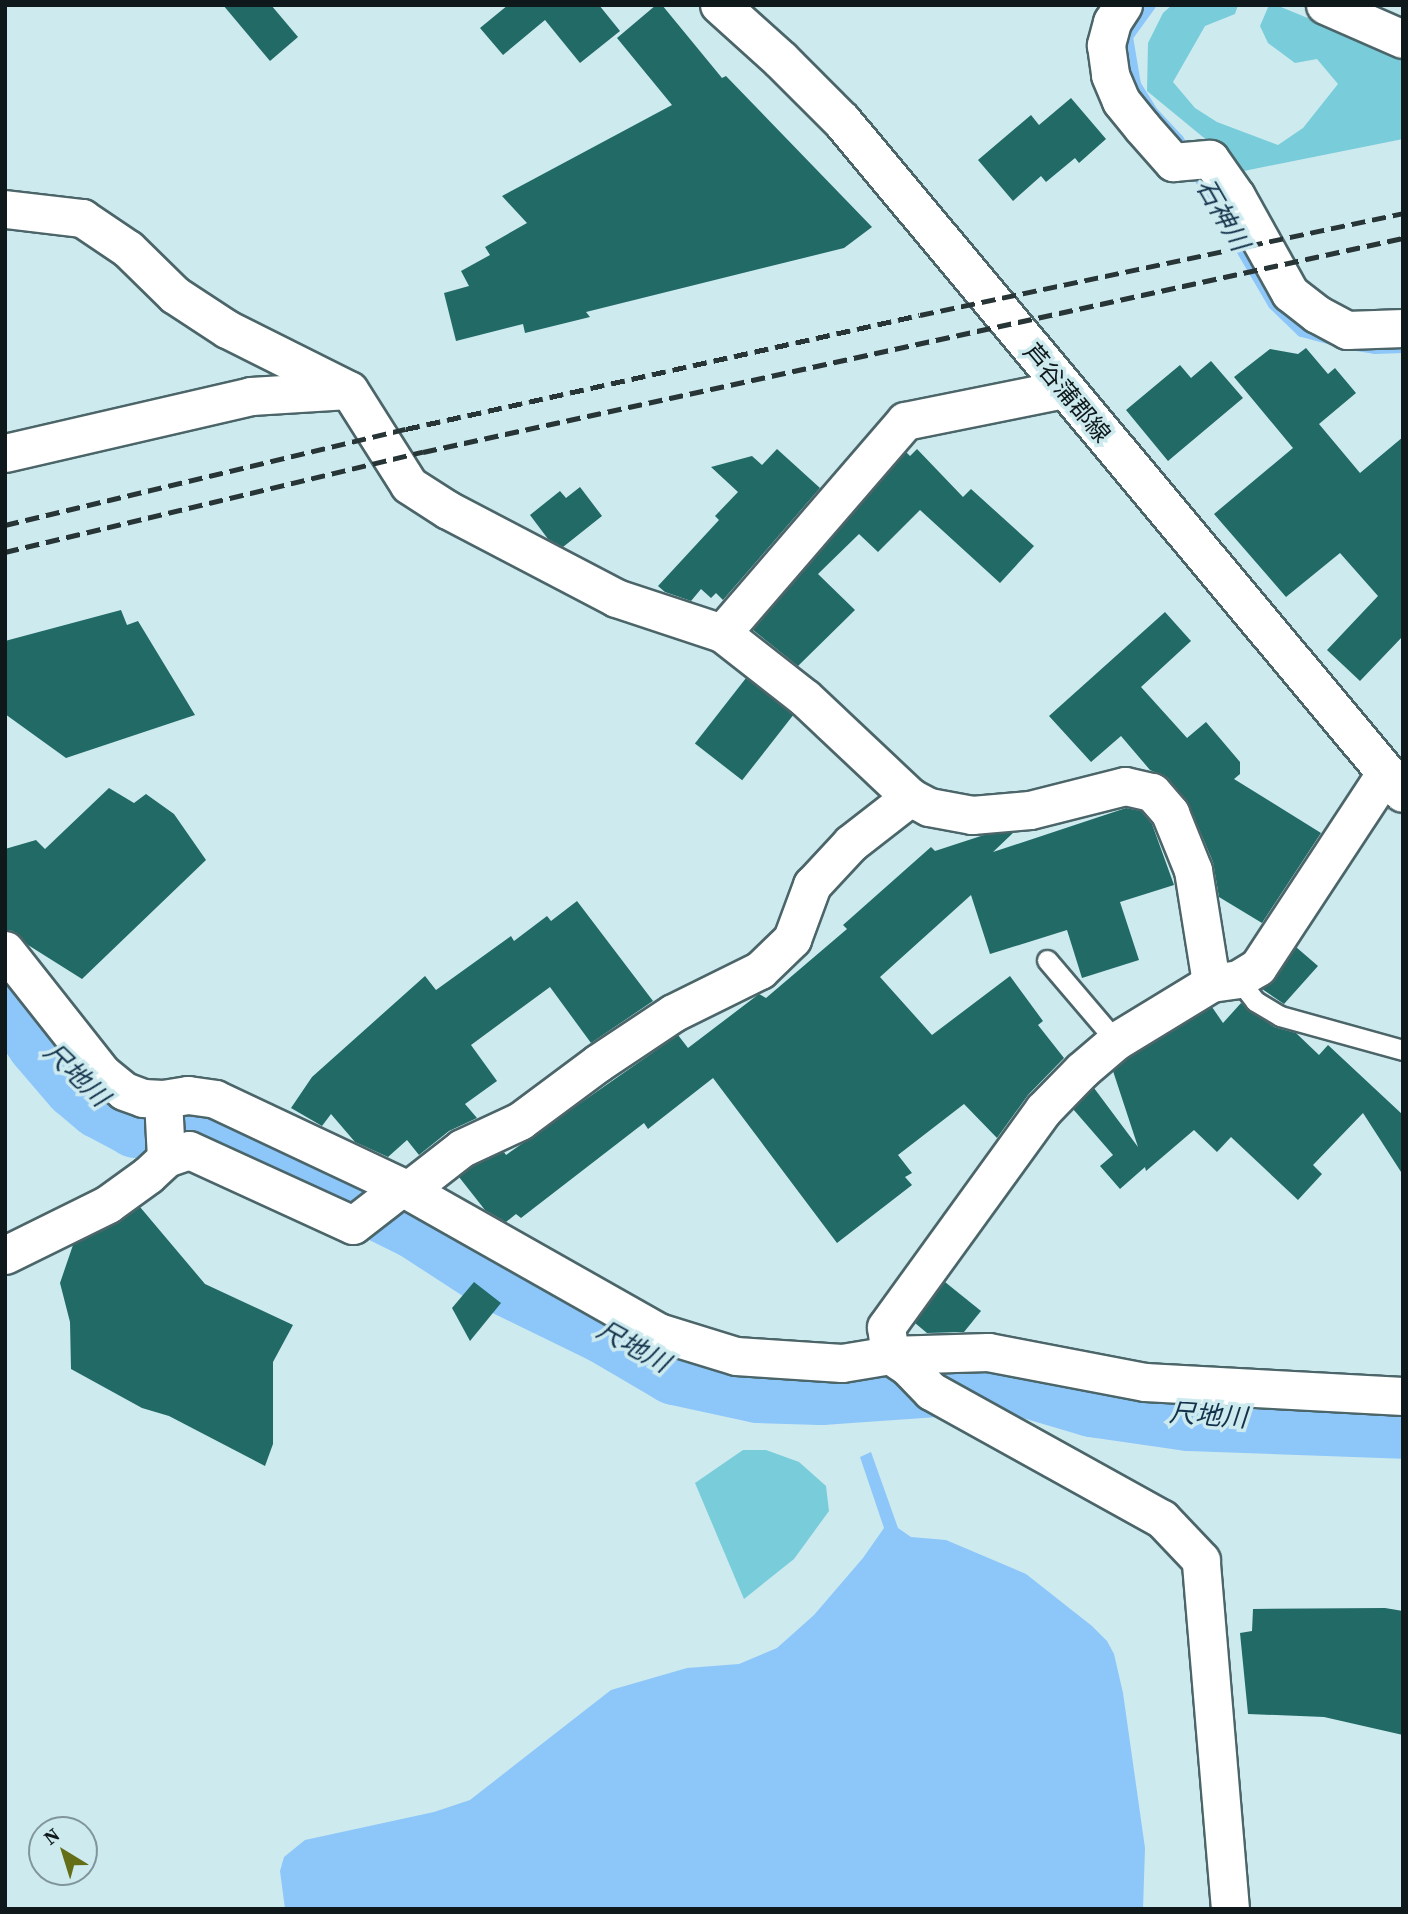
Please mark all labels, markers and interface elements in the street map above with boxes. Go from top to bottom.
water label: 石神川 [1189,173,1255,257]
street label: 芦谷蒲郡線 [1017,338,1117,448]
water label: 尺地川 [37,1037,115,1113]
water label: 尺地川 [591,1314,675,1380]
water label: 尺地川 [1168,1398,1248,1434]
north arrow [28,1816,98,1886]
text: N [38,1822,65,1851]

